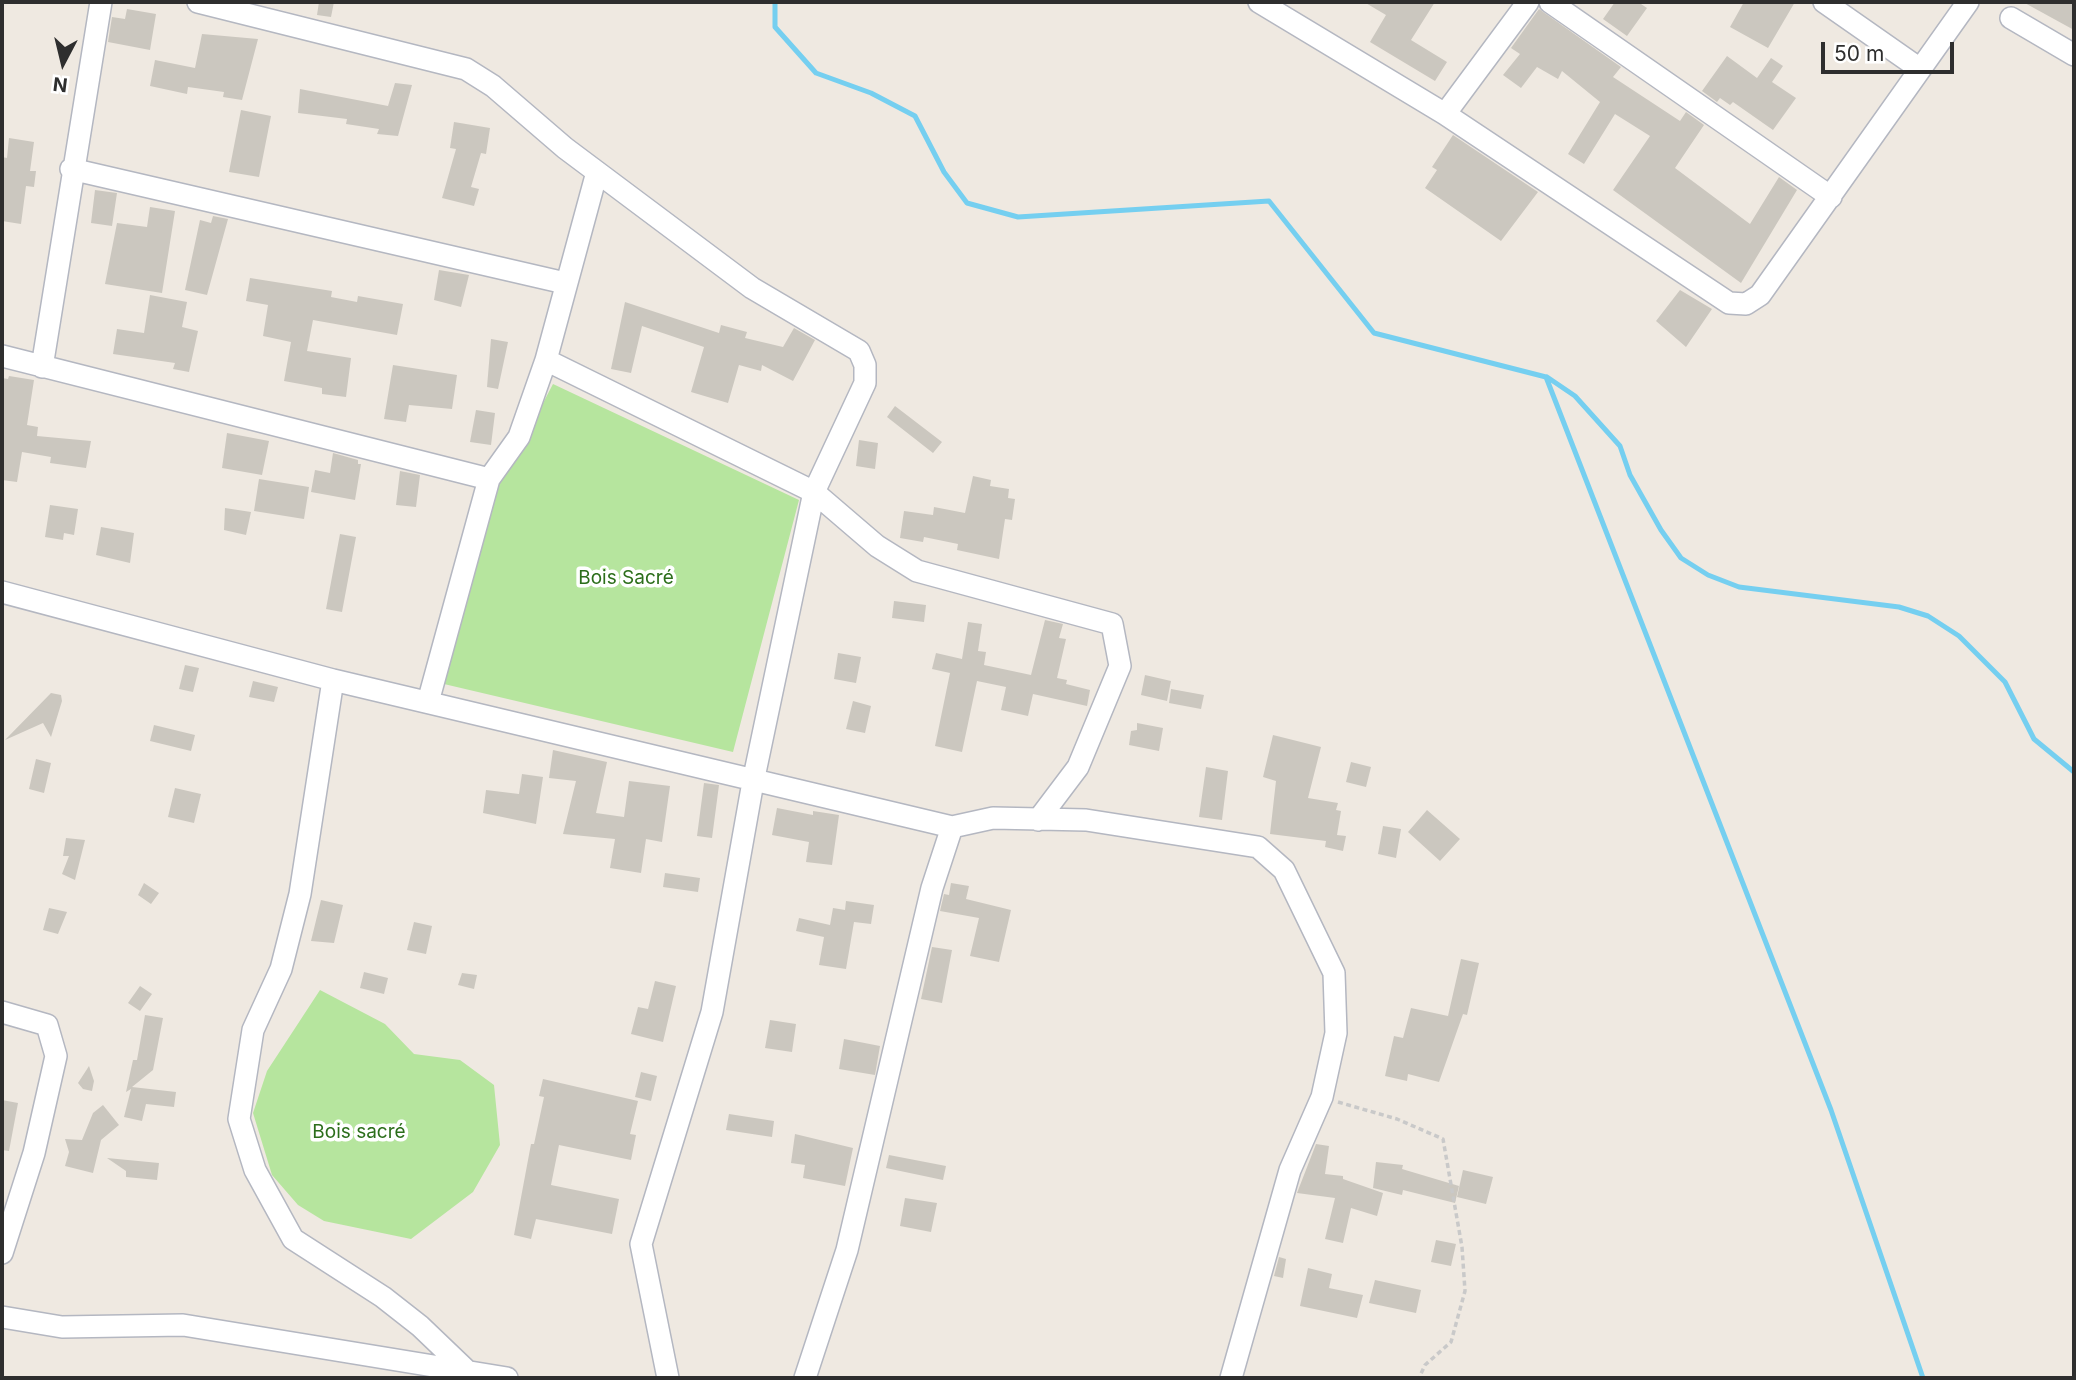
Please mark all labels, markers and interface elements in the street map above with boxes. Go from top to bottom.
north arrow [28,28,98,98]
scale bar [1824,28,1957,72]
text: 50 m [1834,41,1884,66]
text: N [52,72,69,97]
park label: Bois Sacré [578,567,674,589]
park label: Bois sacré [312,1121,406,1143]

